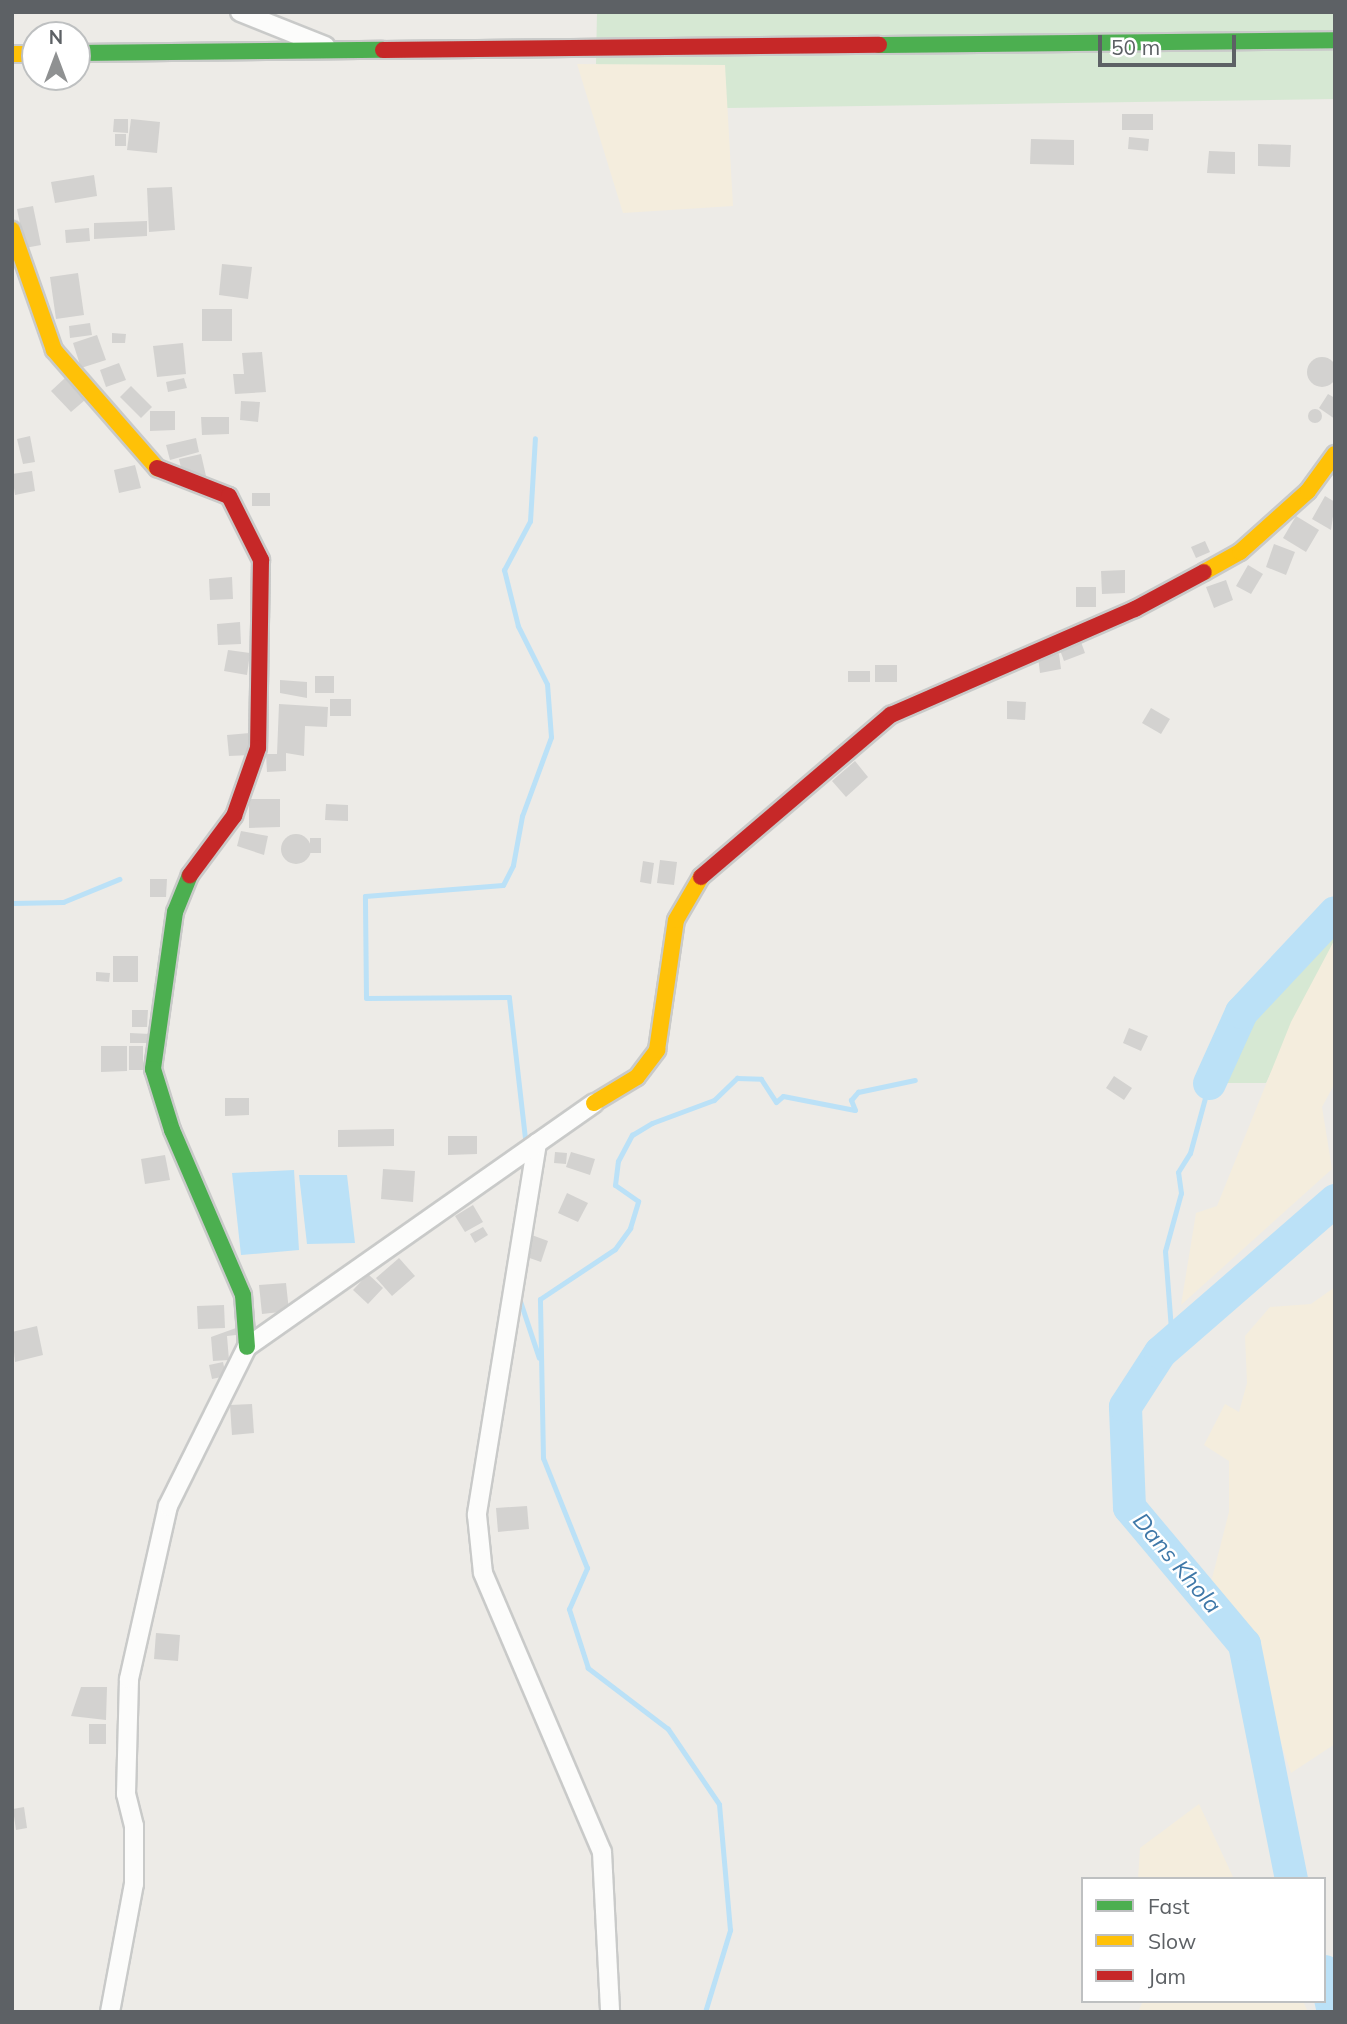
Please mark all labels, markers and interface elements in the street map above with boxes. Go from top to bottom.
north arrow [21,21,91,91]
scale bar [1102,21,1240,65]
text: N [49,25,63,49]
text: 50 m [1111,34,1160,60]
water label: Dans Khola [1127,1507,1227,1619]
legend [1081,1877,1326,2003]
text: Fast [1148,1893,1190,1919]
text: Slow [1148,1928,1196,1954]
text: Jam [1148,1963,1186,1989]

